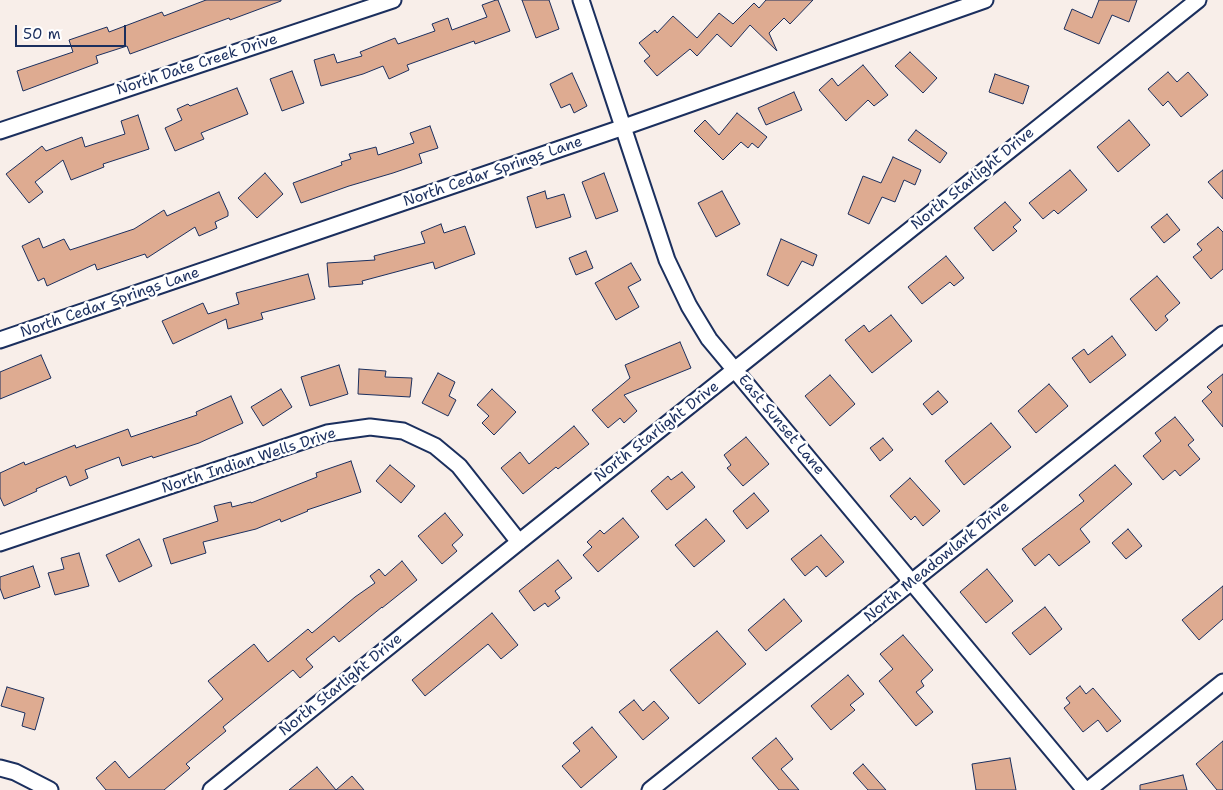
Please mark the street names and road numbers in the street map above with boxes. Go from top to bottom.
street label: North Date Creek Drive [114,30,280,100]
street label: North Starlight Drive [908,124,1038,234]
street label: North Cedar Springs Lane [401,133,585,211]
street label: North Cedar Springs Lane [18,264,202,342]
street label: East Sunset Lane [734,371,828,479]
street label: North Starlight Drive [591,378,723,486]
street label: North Indian Wells Drive [160,424,338,498]
street label: North Meadowlark Drive [861,498,1013,626]
street label: North Starlight Drive [276,630,406,740]

